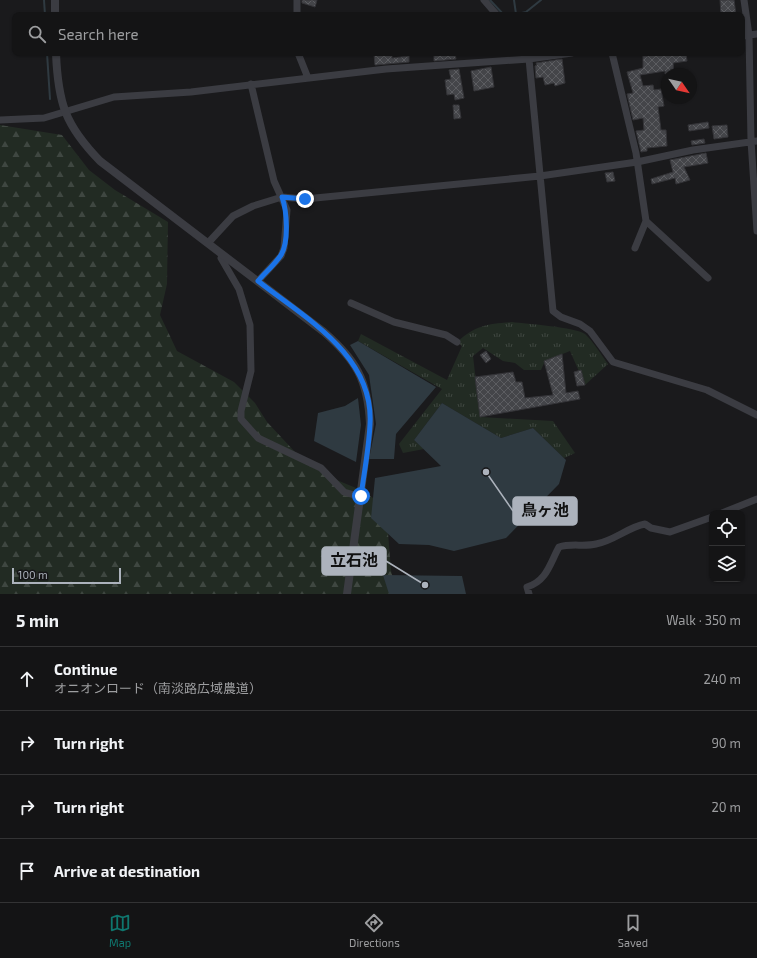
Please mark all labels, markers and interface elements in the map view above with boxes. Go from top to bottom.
search box [12,12,745,56]
icon: search [26,23,48,45]
text: Search here [58,25,139,43]
north arrow [661,68,697,104]
route end [296,190,314,208]
route start [352,487,370,505]
callout: 鳥ヶ池 [513,497,577,525]
text: 鳥ヶ池 [521,500,569,519]
map controls [709,510,745,582]
button: locate [709,510,745,546]
button: layers [709,546,745,582]
callout: 立石池 [322,547,386,575]
text: 立石池 [330,550,378,569]
scale bar [12,566,121,585]
text: 100 m [18,568,48,581]
text: 5 min [16,610,59,630]
text: Walk · 350 m [666,612,741,628]
text: Continue [54,660,117,678]
icon: ahead [16,668,38,690]
text: 240 m [704,671,741,687]
text: オニオンロード（南淡路広域農道） [54,680,262,696]
icon: right [16,732,38,754]
text: Turn right [54,734,124,752]
text: 90 m [711,735,741,751]
icon: right [16,796,38,818]
text: Turn right [54,798,124,816]
text: 20 m [712,799,741,815]
icon: arrive [16,860,38,882]
text: Arrive at destination [54,862,200,880]
tab: Map [109,912,131,949]
tab: Directions [349,912,400,949]
tab: Saved [618,912,648,949]

